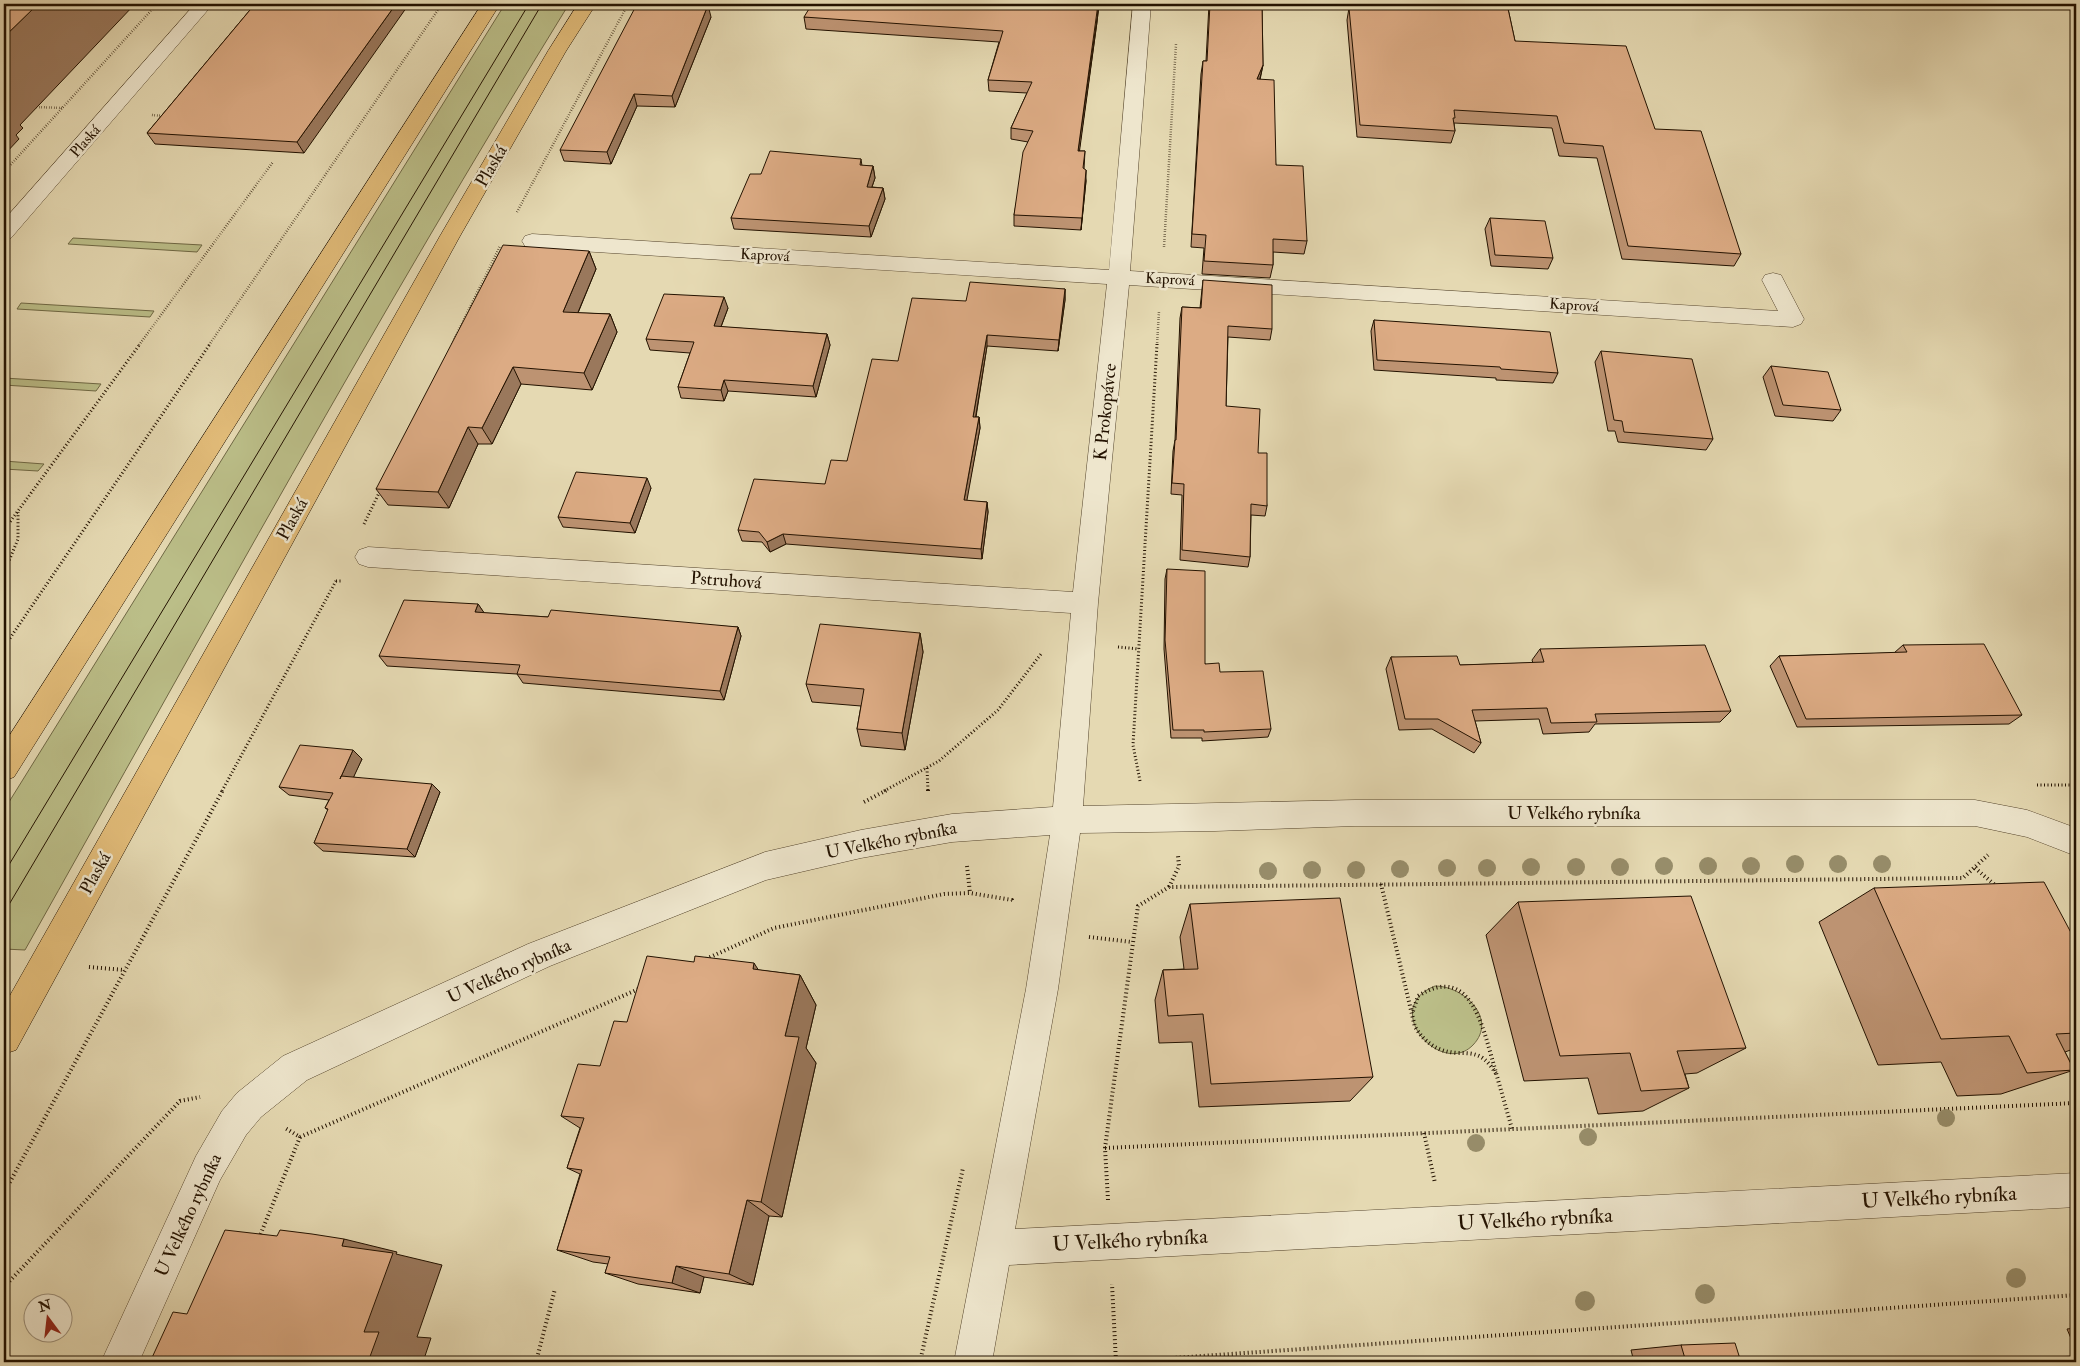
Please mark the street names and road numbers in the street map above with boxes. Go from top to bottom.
street label: Plaská [66,120,105,162]
street label: Plaská [470,141,513,191]
street label: Kaprová [740,245,791,267]
street label: Kaprová [1145,269,1196,291]
street label: Kaprová [1549,294,1600,318]
street label: K Prokopávce [1089,362,1122,462]
street label: Plaská [272,494,314,544]
street label: Pstruhová [690,567,763,594]
street label: U Velkého rybníka [1507,802,1641,825]
street label: U Velkého rybníka [823,816,959,865]
street label: Plaská [75,848,117,898]
street label: U Velkého rybníka [444,934,575,1009]
street label: U Velkého rybníka [150,1149,227,1281]
street label: U Velkého rybníka [1861,1180,2018,1215]
street label: U Velkého rybníka [1457,1202,1614,1237]
street label: U Velkého rybníka [1052,1223,1209,1258]

